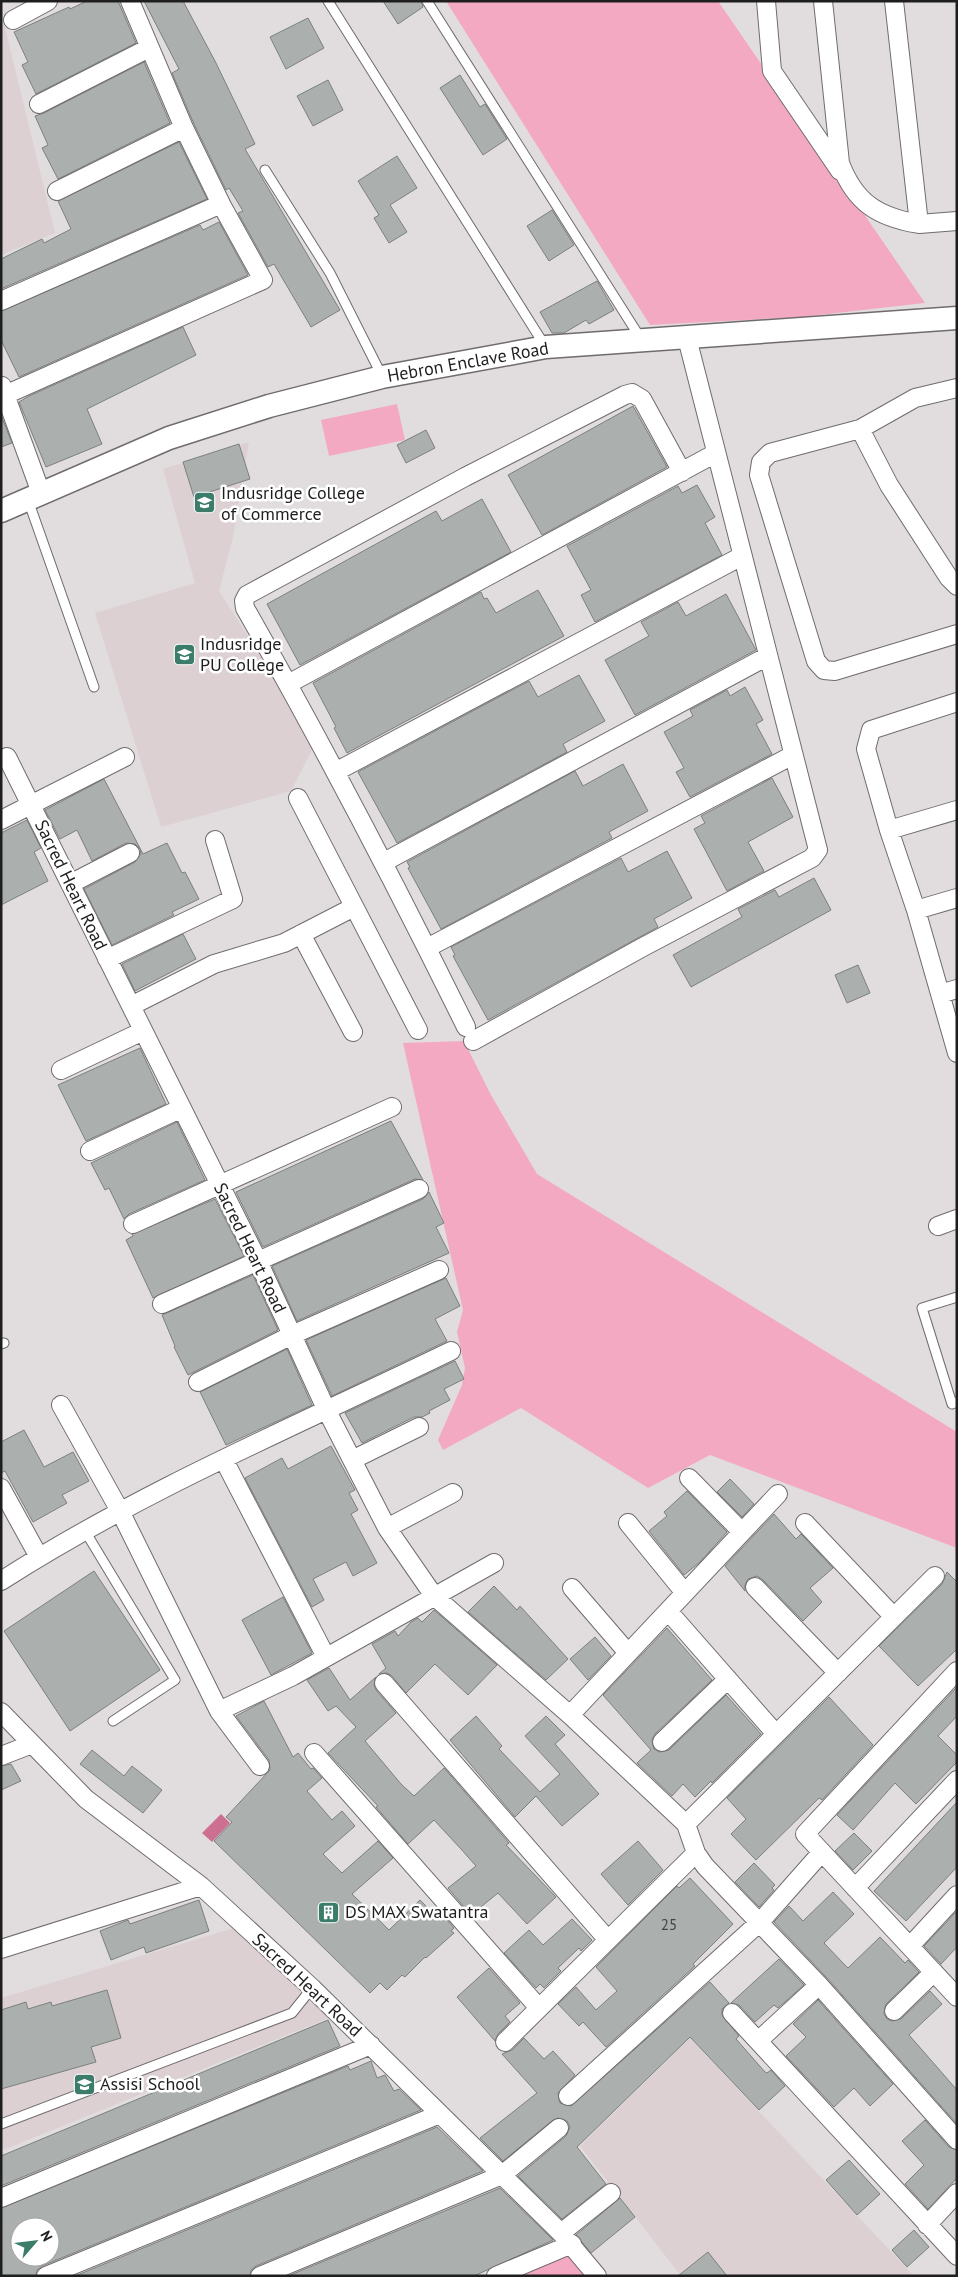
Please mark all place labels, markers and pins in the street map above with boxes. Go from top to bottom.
place label: Indusridge College of Commerce [221,481,365,525]
school or university icon: Indusridge College of Commerce [193,491,217,515]
place label: Indusridge PU College [200,632,284,676]
school or university icon: Indusridge PU College [172,642,196,666]
building icon: DS MAX Swatantra [317,1900,341,1924]
place label: DS MAX Swatantra [345,1900,489,1923]
school or university icon: Assisi School [72,2072,96,2096]
place label: Assisi School [100,2072,201,2095]

